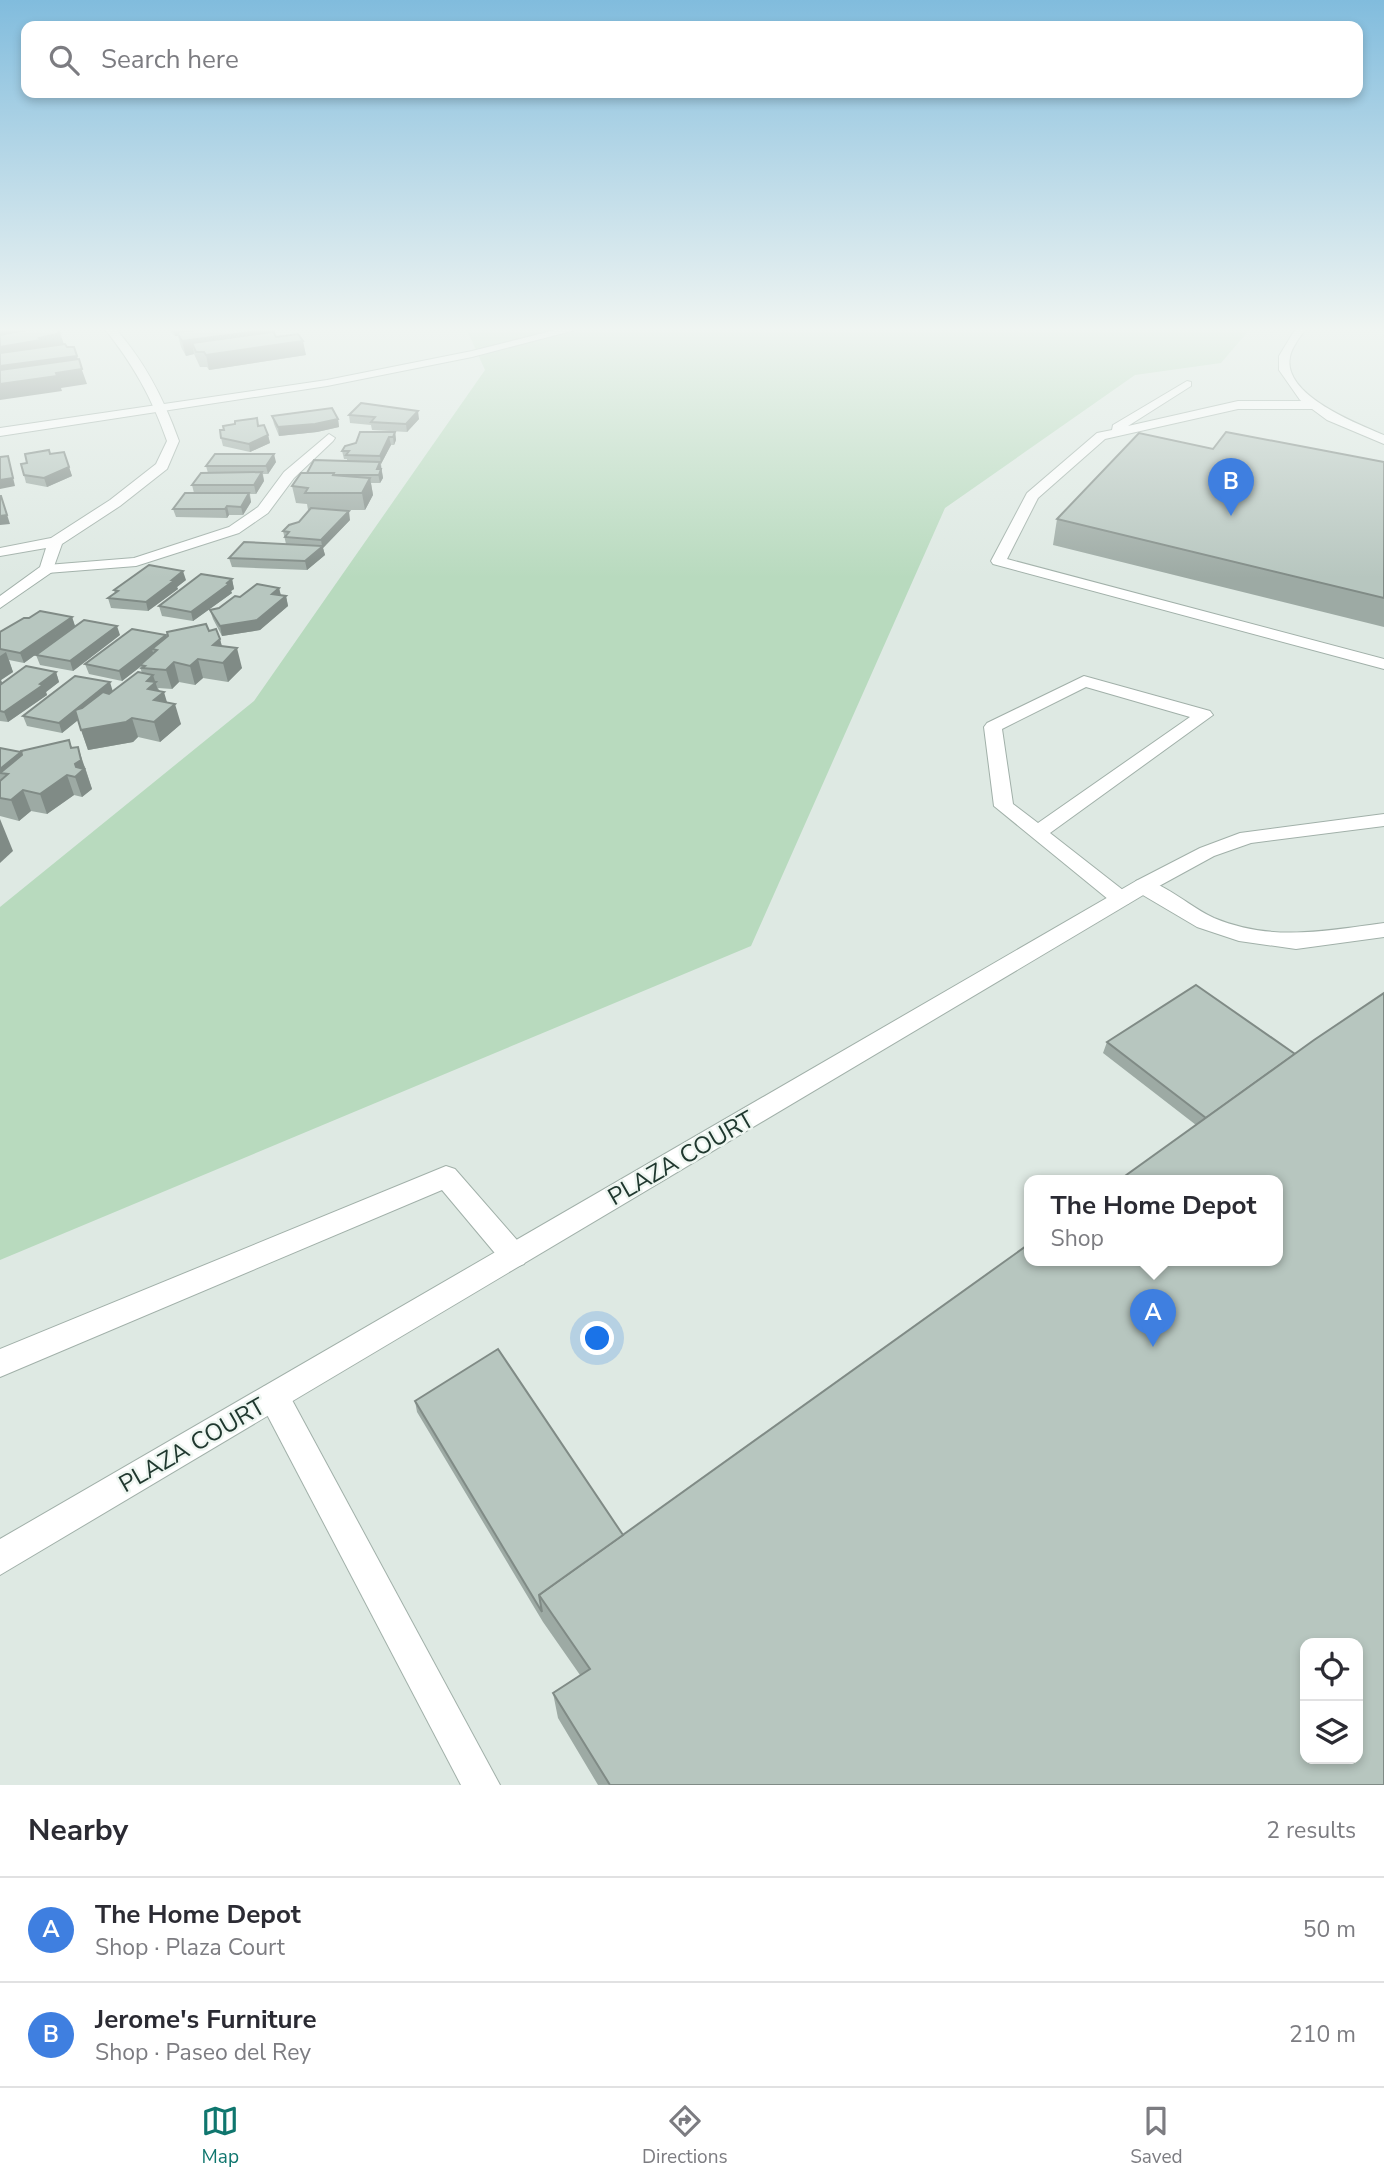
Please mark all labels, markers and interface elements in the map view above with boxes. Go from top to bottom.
search box [21,21,1363,98]
icon: search [45,41,83,79]
text: Search here [101,42,239,77]
pin: B [1208,458,1254,516]
street label: PLAZA COURT [602,1103,761,1213]
popup [1024,1175,1283,1266]
text: The Home Depot [1051,1188,1256,1223]
text: Shop [1051,1223,1104,1254]
pin: A [1130,1289,1176,1347]
your location [580,1321,614,1355]
street label: PLAZA COURT [113,1390,272,1500]
map controls [1300,1638,1363,1764]
button: locate [1300,1638,1363,1701]
button: layers [1300,1701,1363,1764]
text: Nearby [28,1810,128,1851]
text: 2 results [1266,1815,1356,1846]
text: The Home Depot [95,1897,301,1932]
text: A [42,1914,60,1945]
text: 50 m [1303,1914,1356,1945]
text: Shop · Plaza Court [95,1932,285,1963]
text: Jerome's Furniture [95,2002,317,2037]
text: B [43,2019,59,2050]
text: 210 m [1289,2019,1356,2050]
text: Shop · Paseo del Rey [95,2037,311,2068]
tab: Map [201,2102,239,2170]
tab: Directions [642,2102,728,2170]
tab: Saved [1130,2102,1183,2170]

